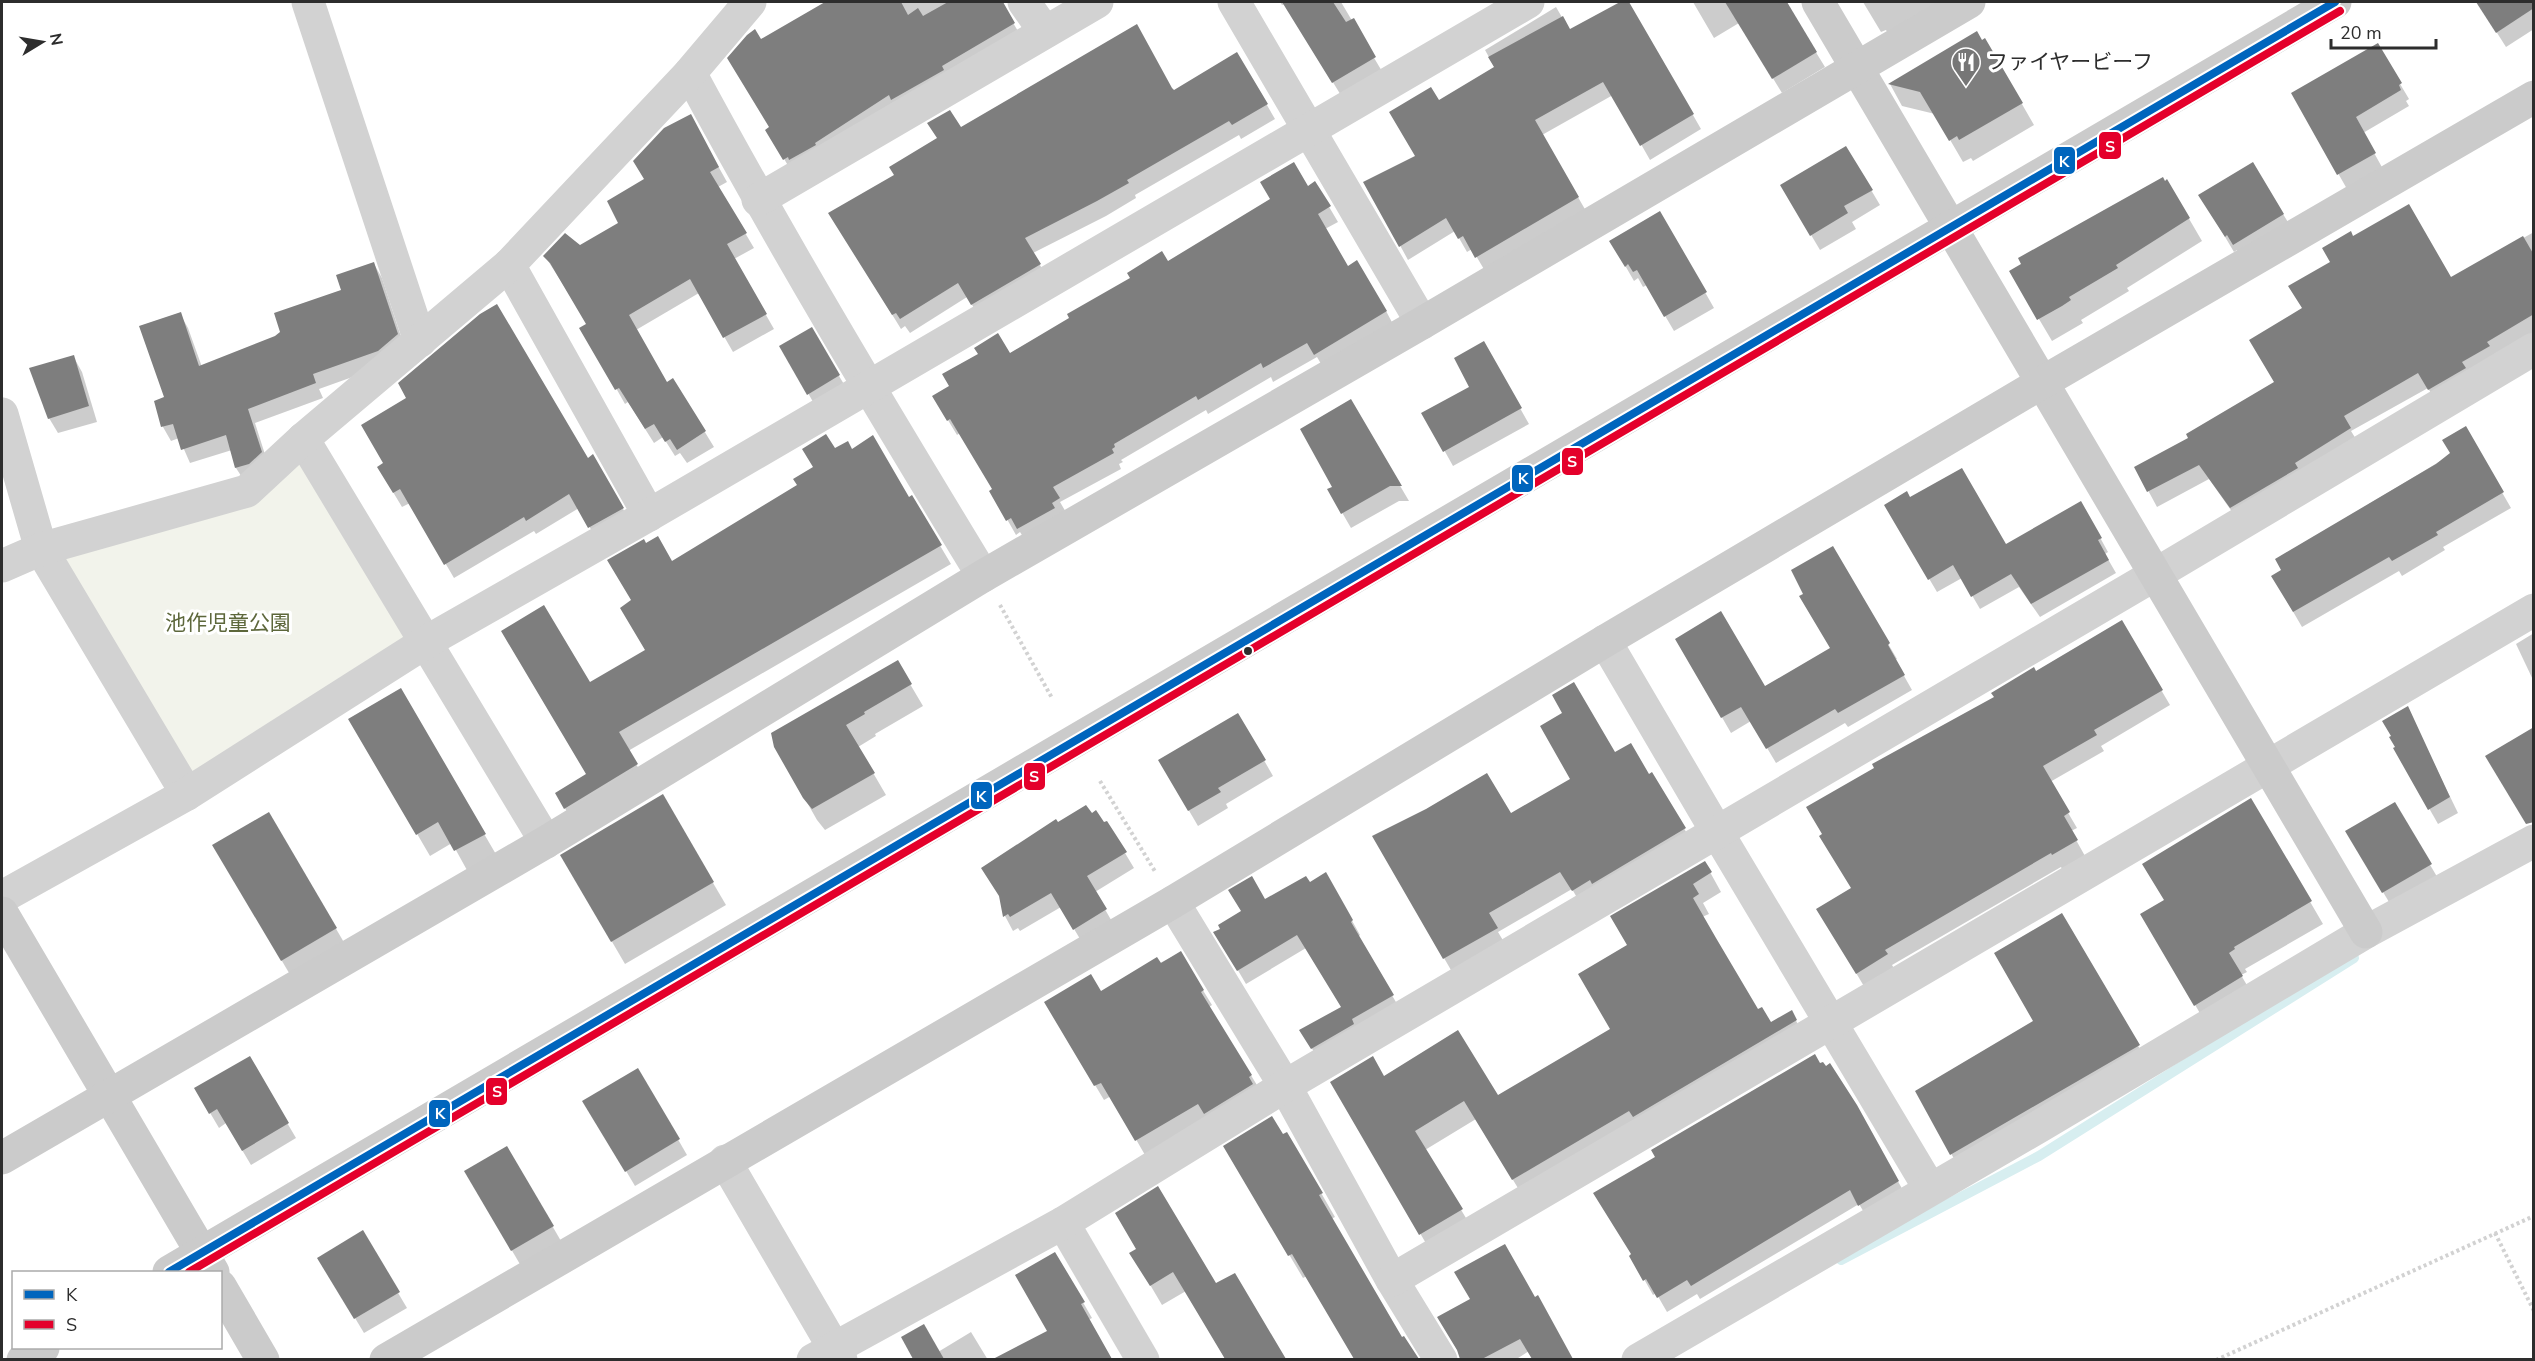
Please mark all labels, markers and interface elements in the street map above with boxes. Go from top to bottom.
north arrow [12,12,72,72]
scale bar [2331,12,2436,50]
text: 20 m [2340,21,2382,45]
text: N [44,31,68,47]
restaurant icon: ファイヤービーフ [1950,46,1982,88]
place label: ファイヤービーフ [1987,48,2153,76]
line badge: S [2098,131,2122,160]
text: S [2105,136,2115,158]
line badge: K [2053,146,2076,175]
text: K [2059,151,2071,173]
line badge: S [1561,447,1584,476]
text: S [1567,451,1577,473]
line badge: K [1511,464,1534,493]
text: K [1518,468,1530,490]
park label: 池作児童公園 [165,609,291,637]
unlabelled marker [1242,645,1254,657]
line badge: S [1023,762,1046,791]
text: S [1029,766,1039,788]
line badge: K [970,781,993,810]
text: K [976,786,988,808]
line badge: S [485,1077,508,1106]
text: S [492,1081,502,1103]
line badge: K [428,1099,451,1128]
text: K [435,1103,447,1125]
legend [12,1271,222,1349]
text: K [66,1283,78,1307]
text: S [66,1313,77,1337]

